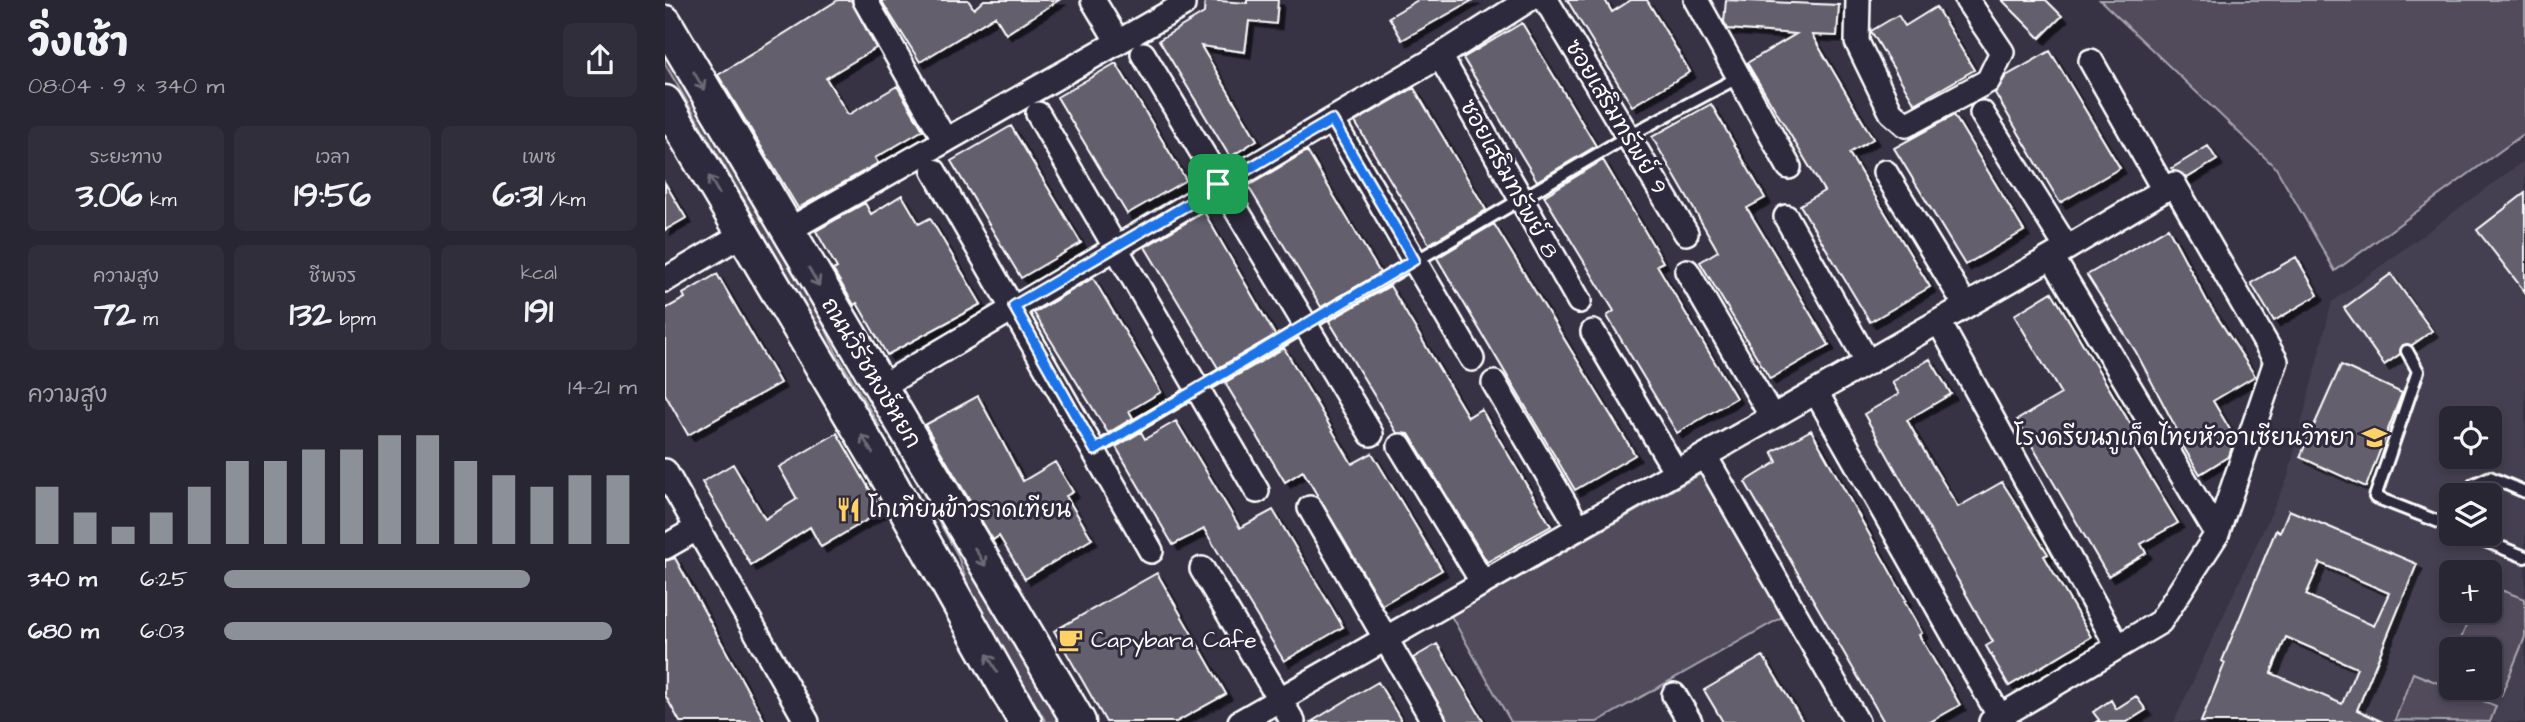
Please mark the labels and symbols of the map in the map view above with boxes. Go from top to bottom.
street label: ซอยเสริมทรัพย์ 9 [1557,33,1676,201]
one-way arrow [693,71,707,91]
street label: ซอยเสริมทรัพย์ 8 [1452,93,1567,264]
pin [1188,154,1248,214]
one-way arrow [707,175,721,195]
one-way arrow [807,267,821,287]
street label: ถนนวิรัชหงษ์หยก [813,291,930,455]
place label: โรงดรียนภูเก็ตไทยหัวอาเซียนวิทยา [2014,421,2355,455]
school or university icon: โรงดรียนภูเก็ตไทยหัวอาเซียนวิทยา [2361,424,2389,452]
one-way arrow [860,434,874,454]
place label: โกเทียนข้าวราดเทียน [868,493,1071,526]
restaurant icon: โกเทียนข้าวราดเทียน [834,496,862,524]
one-way arrow [974,547,988,567]
place label: Capybara Cafe [1091,624,1257,657]
cafe icon: Capybara Cafe [1057,626,1085,654]
one-way arrow [985,653,999,673]

